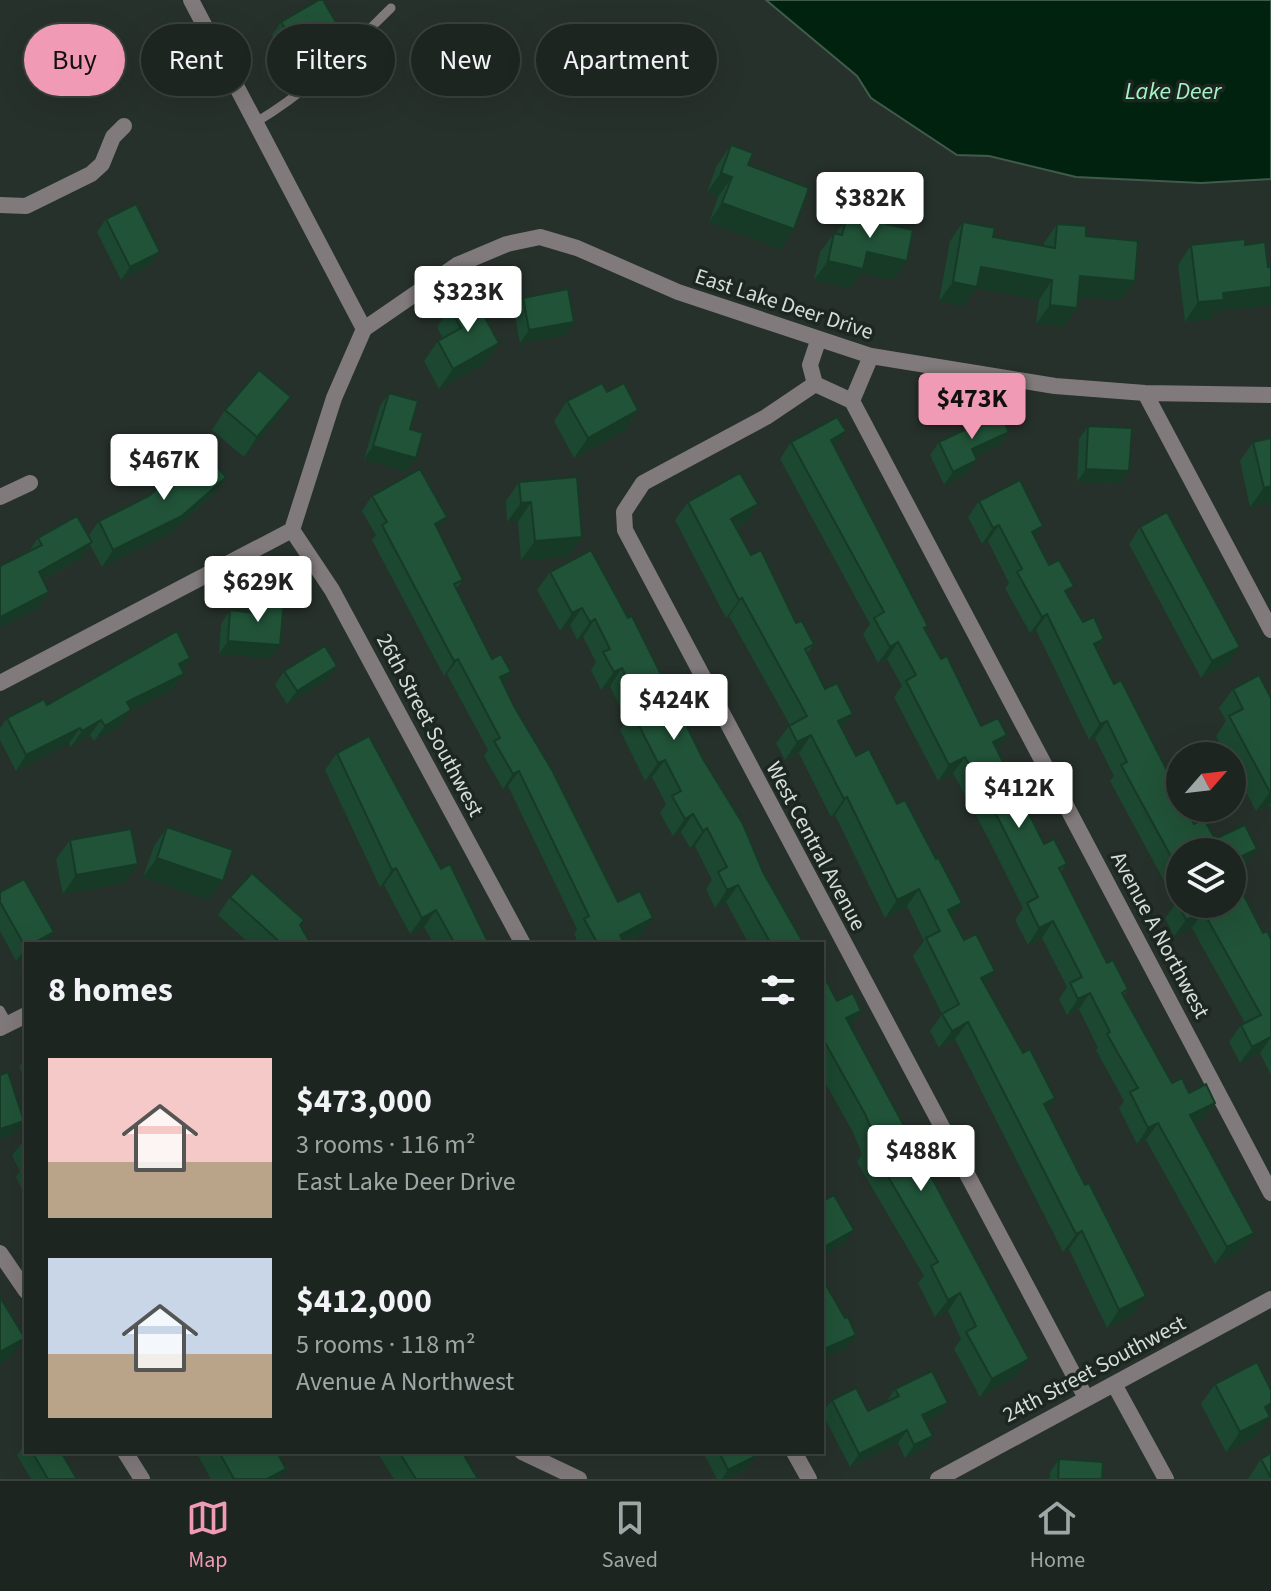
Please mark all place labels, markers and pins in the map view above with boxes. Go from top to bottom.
pin: $382K [814,172,926,240]
pin: $323K [412,266,524,334]
pin: $473K [916,373,1028,441]
pin: $467K [108,434,220,502]
pin: $629K [202,556,314,624]
pin: $424K [618,674,730,742]
pin: $412K [963,762,1075,830]
pin: $488K [865,1125,977,1193]

